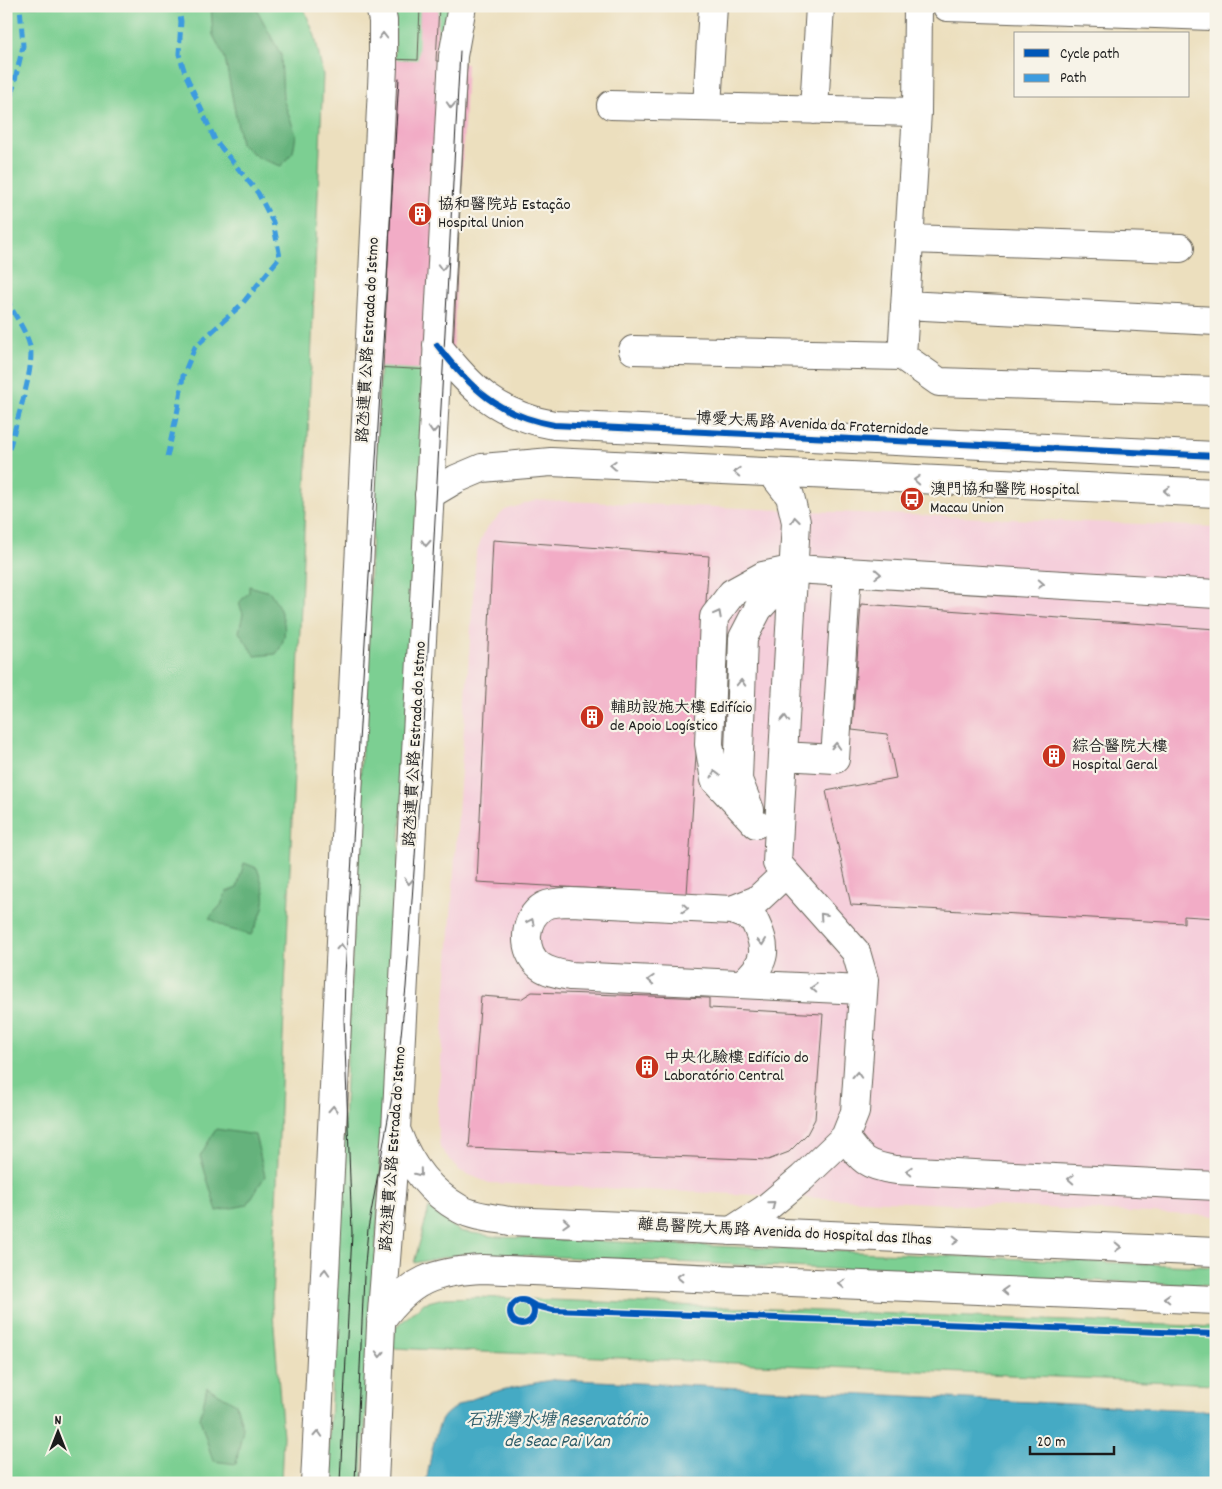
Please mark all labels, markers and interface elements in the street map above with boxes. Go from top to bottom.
one-way arrow [378,32,388,40]
legend [1014,32,1190,98]
text: Cycle path [1060,44,1120,66]
text: Path [1060,68,1086,90]
one-way arrow [445,101,456,109]
place label: 協和醫院站 Estação Hospital Union [438,194,571,235]
building icon: 協和醫院站 Estação Hospital Union [407,201,433,227]
street label: 路氹連貫公路 Estrada do Istmo [352,237,386,443]
one-way arrow [436,264,447,272]
street label: 博愛大馬路 Avenida da Fraternidade [695,407,929,443]
one-way arrow [427,426,438,434]
one-way arrow [609,459,617,470]
one-way arrow [733,466,741,477]
one-way arrow [913,474,921,485]
place label: 澳門協和醫院 Hospital Macau Union [930,479,1079,520]
one-way arrow [1163,485,1171,496]
bus stop icon: 澳門協和醫院 Hospital Macau Union [899,486,925,512]
one-way arrow [790,516,801,524]
one-way arrow [421,540,432,548]
one-way arrow [875,568,883,579]
one-way arrow [1037,578,1045,589]
one-way arrow [712,610,722,619]
street label: 路氹連貫公路 Estrada do Istmo [399,641,433,847]
one-way arrow [736,679,747,687]
place label: 輔助設施大樓 Edifício de Apoio Logístico [610,697,752,738]
building icon: 輔助設施大樓 Edifício de Apoio Logístico [579,704,605,730]
one-way arrow [780,714,791,722]
place label: 綜合醫院大樓 Hospital Geral [1072,736,1168,777]
one-way arrow [831,741,842,749]
building icon: 綜合醫院大樓 Hospital Geral [1041,743,1067,769]
one-way arrow [710,770,721,778]
one-way arrow [404,877,415,885]
one-way arrow [681,902,689,913]
one-way arrow [820,912,829,921]
one-way arrow [525,918,535,927]
one-way arrow [756,938,767,946]
one-way arrow [335,943,346,951]
one-way arrow [647,974,655,985]
one-way arrow [809,982,817,993]
street label: 路氹連貫公路 Estrada do Istmo [375,1046,413,1252]
place label: 中央化驗樓 Edifício do Laboratório Central [664,1047,809,1088]
building icon: 中央化驗樓 Edifício do Laboratório Central [634,1054,660,1080]
one-way arrow [852,1071,863,1079]
one-way arrow [328,1105,338,1113]
one-way arrow [905,1166,912,1176]
one-way arrow [414,1167,422,1176]
one-way arrow [1067,1174,1075,1185]
one-way arrow [766,1200,775,1209]
street label: 離島醫院大馬路 Avenida do Hospital das Ilhas [637,1214,933,1252]
one-way arrow [562,1218,570,1229]
one-way arrow [952,1235,960,1246]
one-way arrow [1114,1242,1122,1253]
one-way arrow [320,1267,331,1275]
one-way arrow [676,1272,684,1283]
one-way arrow [838,1279,846,1290]
one-way arrow [1000,1286,1008,1296]
one-way arrow [1163,1292,1171,1303]
one-way arrow [374,1350,385,1358]
north arrow [32,1406,82,1456]
water label: 石排灣水塘 Reservatório de Seac Pai Van [466,1409,649,1455]
text: N [55,1411,62,1431]
scale bar [1030,1424,1113,1456]
one-way arrow [312,1430,323,1438]
text: 20 m [1037,1432,1065,1454]

